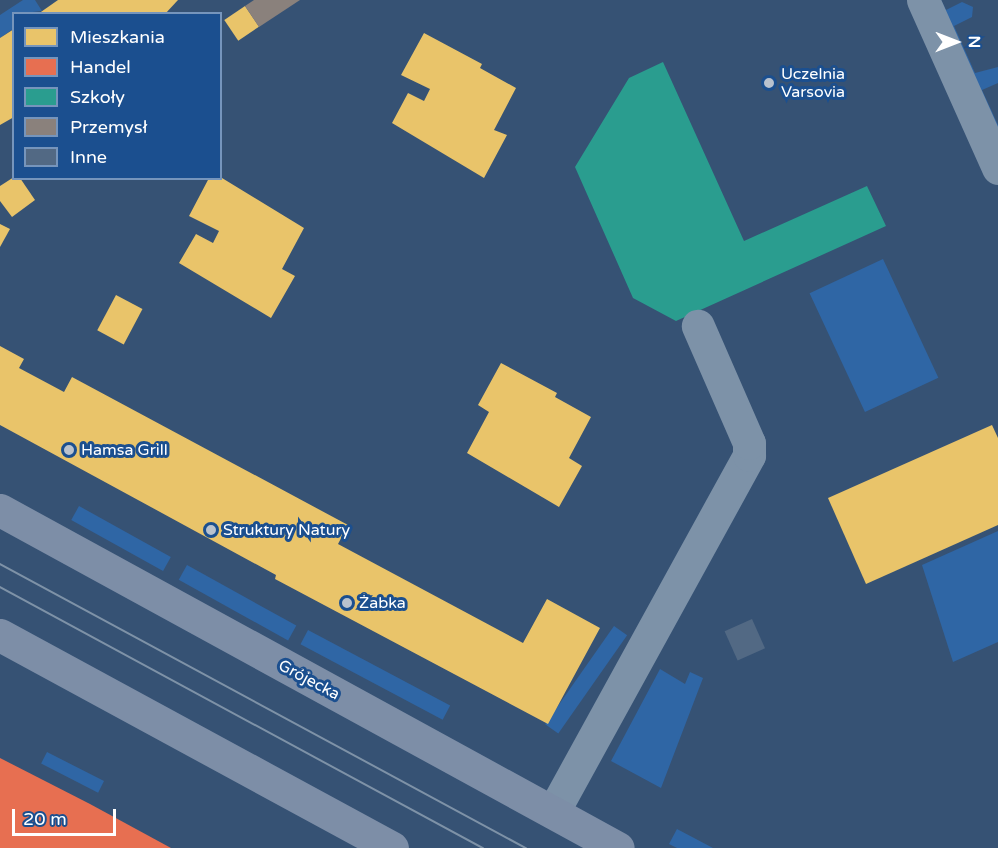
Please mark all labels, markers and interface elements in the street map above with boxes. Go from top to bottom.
legend [12,12,222,180]
north arrow [926,12,986,72]
text: Mieszkania [70,26,165,48]
text: N [964,36,984,48]
text: Handel [70,56,131,78]
place label: Uczelnia Varsovia [781,64,845,102]
marker: Uczelnia Varsovia [762,76,776,90]
text: Szkoły [70,86,125,108]
text: Przemysł [70,116,147,138]
text: Inne [70,146,107,168]
place label: Hamsa Grill [81,440,168,460]
marker: Hamsa Grill [62,443,76,457]
place label: Struktury Natury [223,520,350,540]
marker: Struktury Natury [204,523,218,537]
place label: Żabka [359,593,406,613]
marker: Żabka [340,596,354,610]
street label: Grójecka [275,656,343,704]
scale bar [15,797,118,835]
text: 20 m [23,808,67,830]

